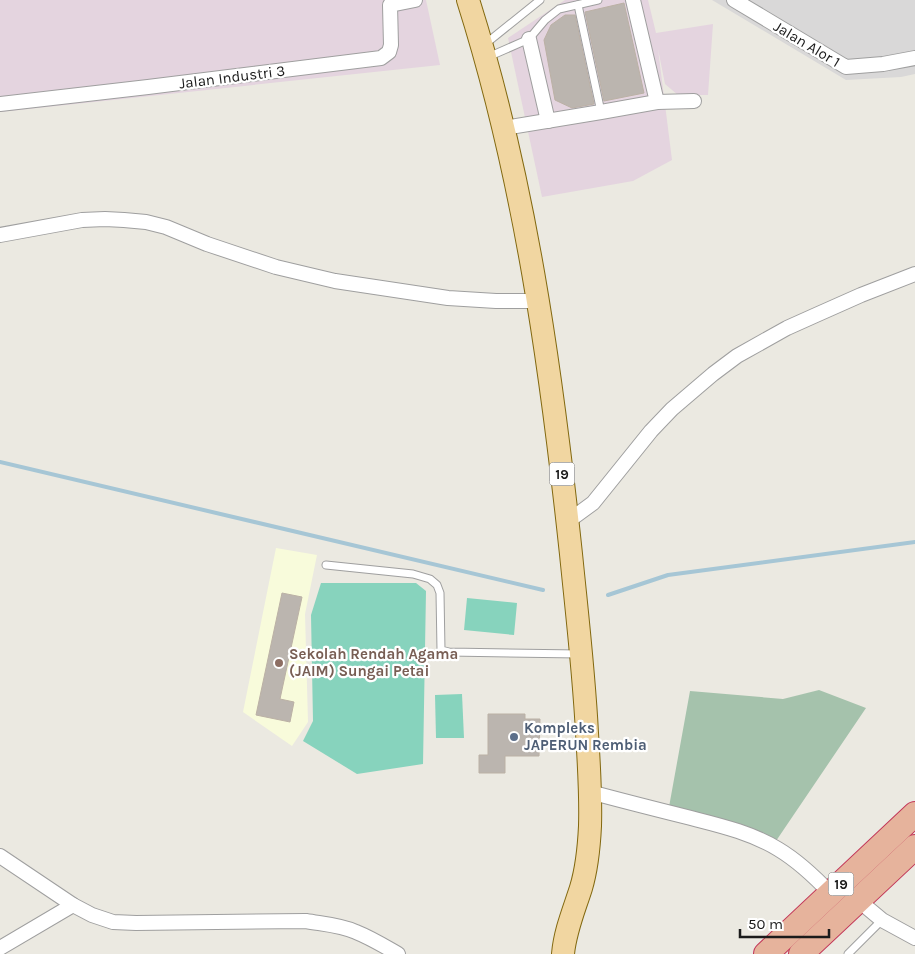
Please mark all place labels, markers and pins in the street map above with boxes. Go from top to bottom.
place label: Sekolah Rendah Agama (JAIM) Sungai Petai [289,645,458,680]
marker: Sekolah Rendah Agama (JAIM) Sungai Petai [273,657,285,669]
place label: Kompleks JAPERUN Rembia [524,719,647,754]
marker: Kompleks JAPERUN Rembia [508,731,520,743]

